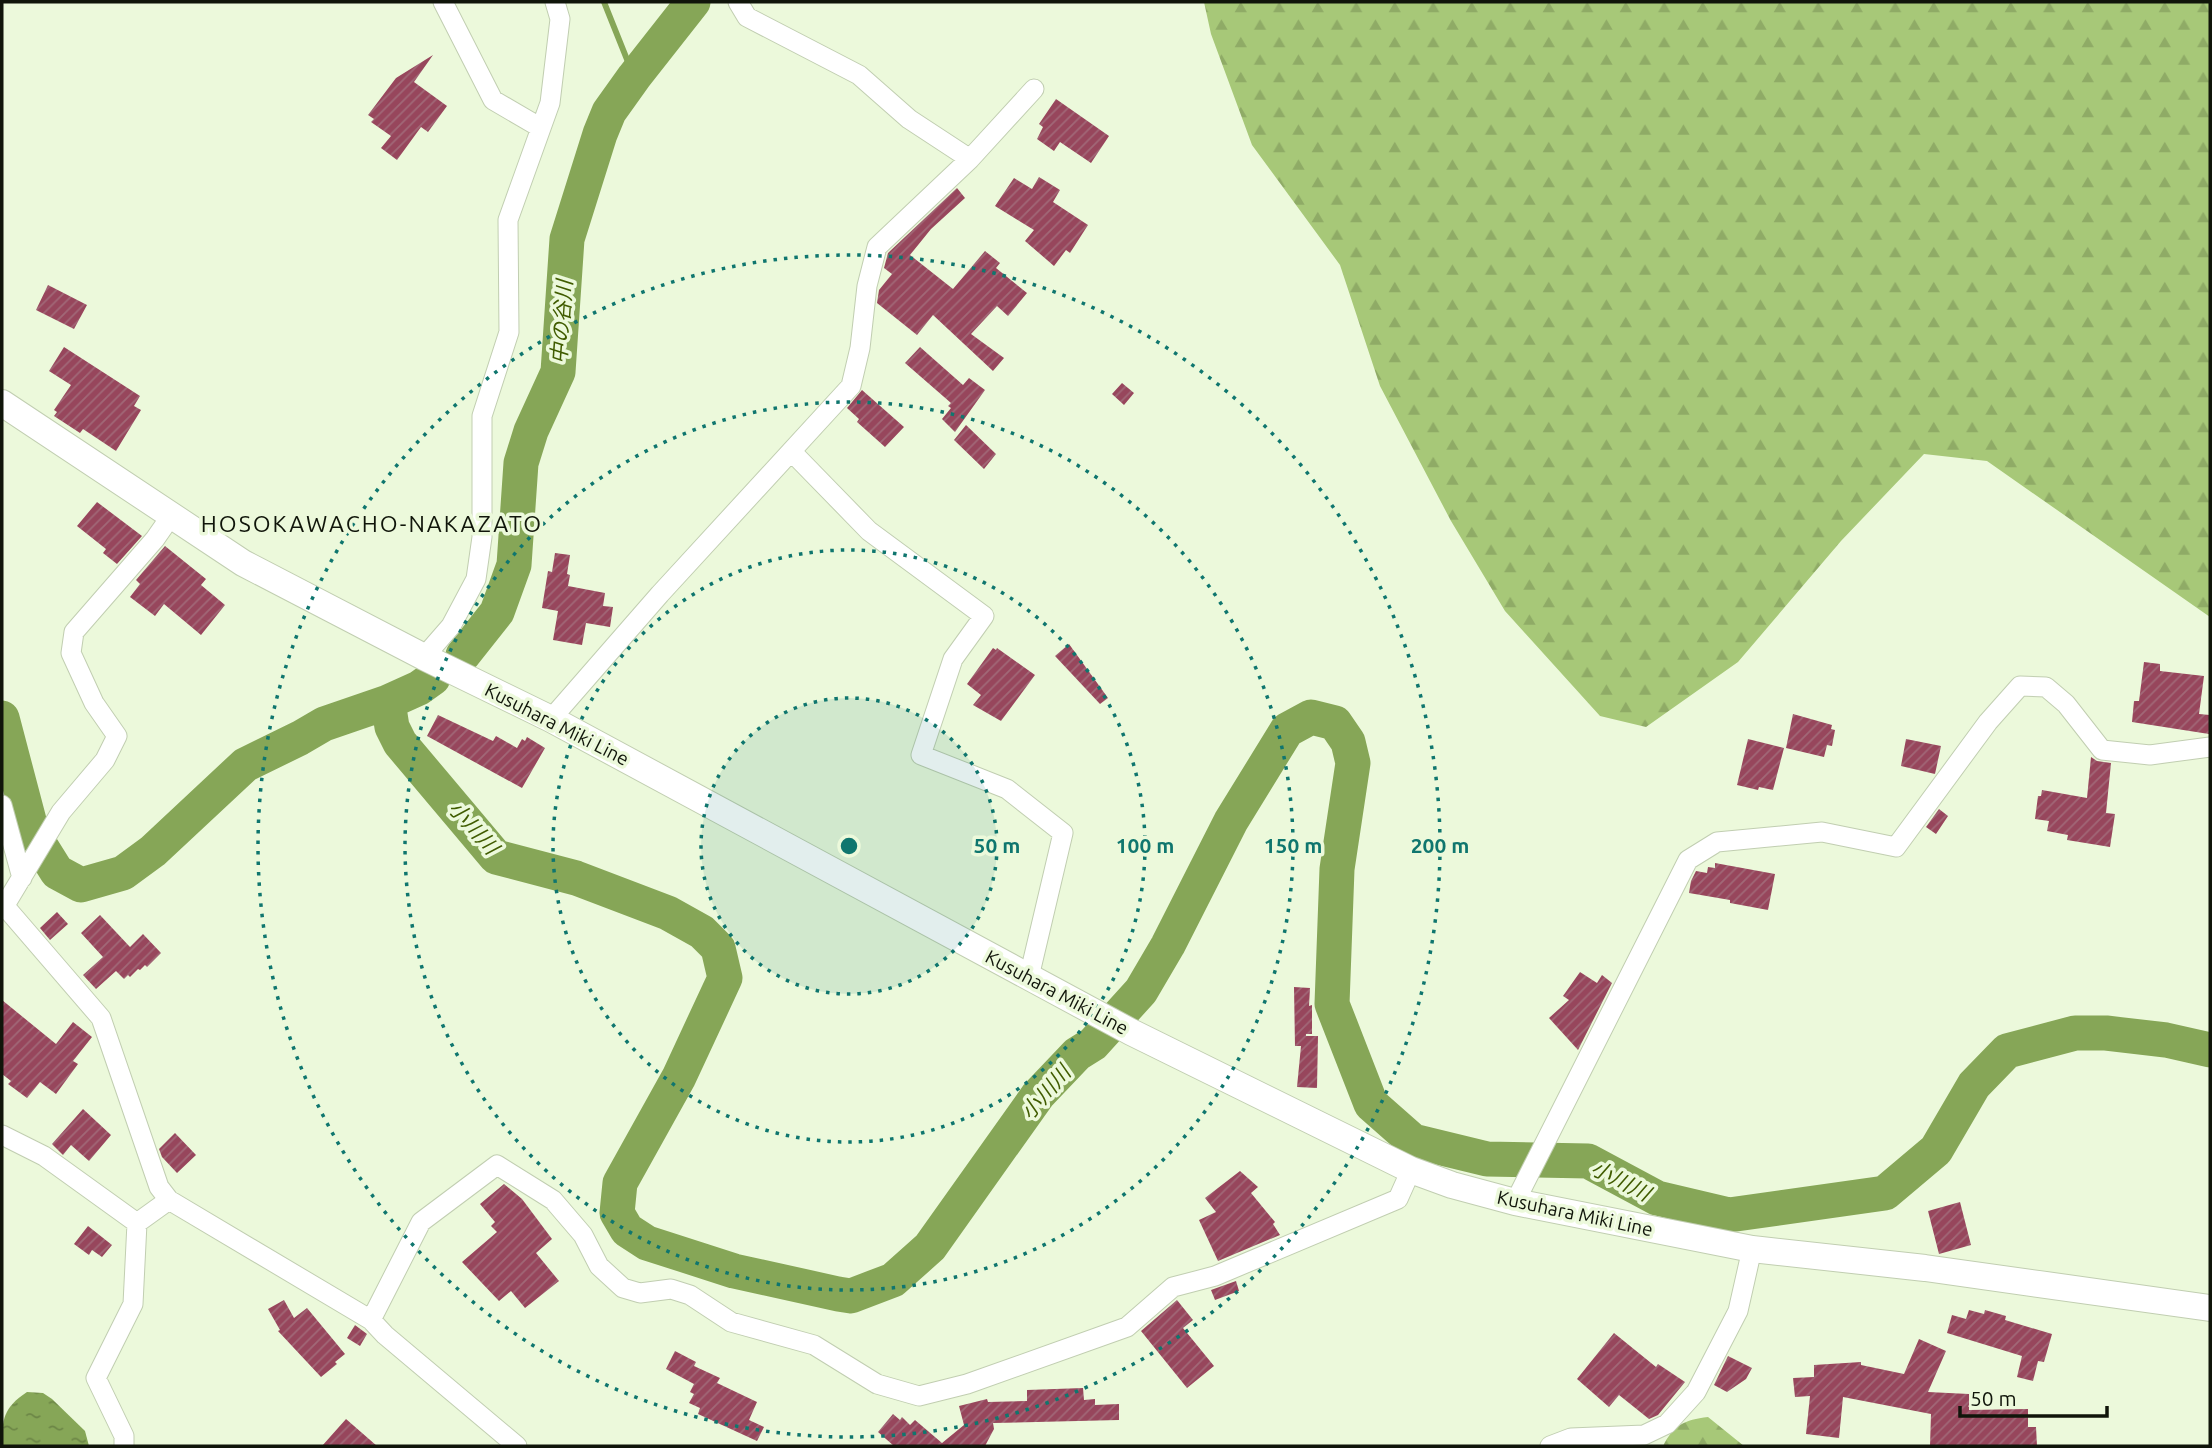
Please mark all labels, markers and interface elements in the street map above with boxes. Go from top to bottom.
water label: 中の谷川 [546,277,576,365]
district label: HOSOKAWACHO-NAKAZATO [201,511,543,536]
street label: Kusuhara Miki Line [481,678,633,770]
water label: 小川川 [444,796,505,860]
text: 50 m [974,833,1020,857]
text: 100 m [1116,833,1174,857]
text: 150 m [1264,833,1322,857]
text: 200 m [1411,833,1469,857]
centre of rings [837,834,861,858]
street label: Kusuhara Miki Line [982,945,1132,1039]
water label: 小川川 [1015,1059,1076,1124]
water label: 小川川 [1587,1155,1656,1206]
street label: Kusuhara Miki Line [1495,1186,1655,1240]
scale bar [1960,1374,2107,1418]
text: 50 m [1970,1386,2017,1410]

